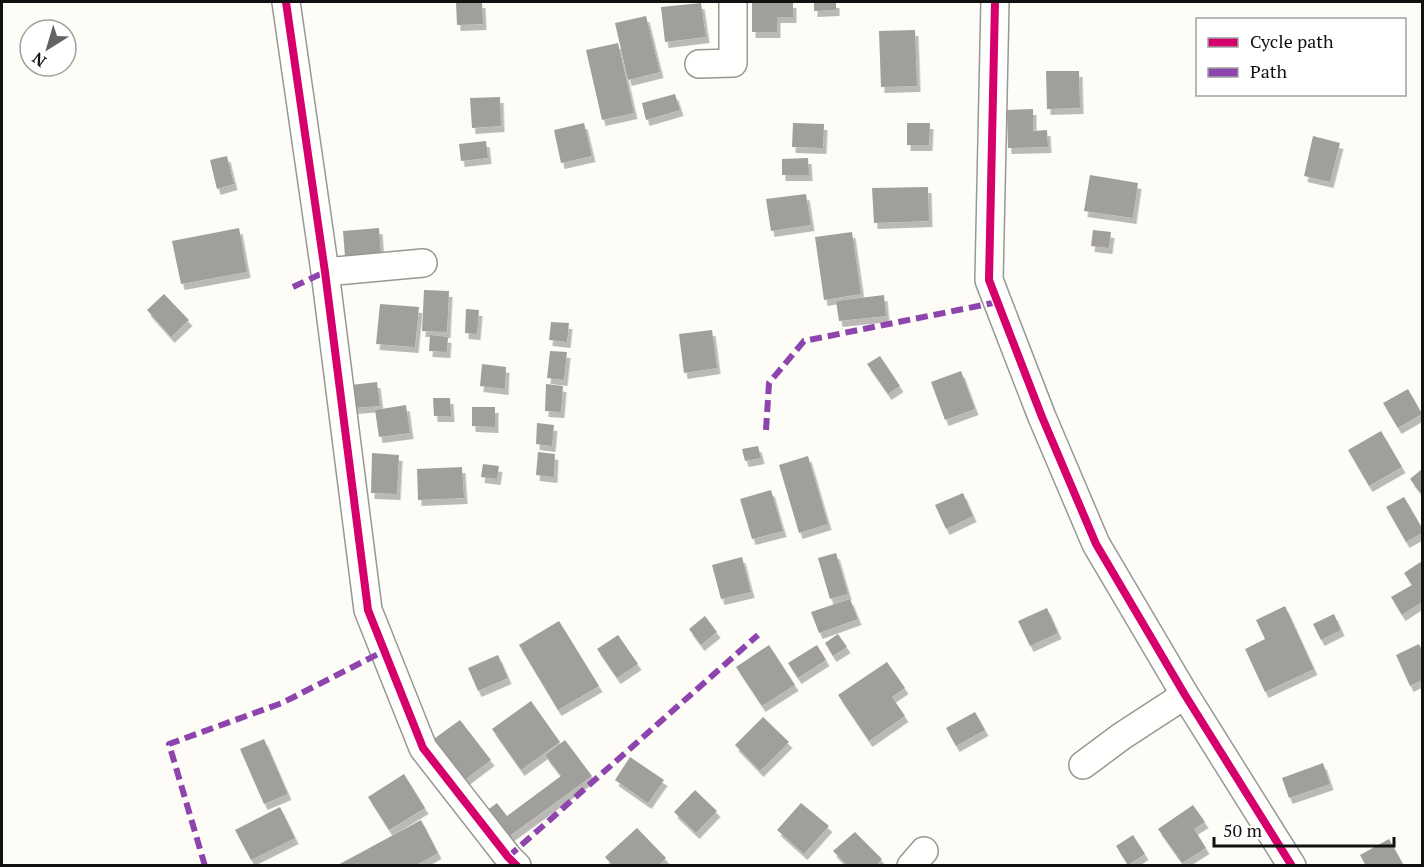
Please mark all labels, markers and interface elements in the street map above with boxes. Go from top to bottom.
north arrow [18,18,78,78]
legend [1196,18,1406,96]
text: Cycle path [1250,29,1334,53]
text: N [28,48,50,72]
text: Path [1250,59,1287,83]
scale bar [1214,810,1394,848]
text: 50 m [1223,818,1263,842]

